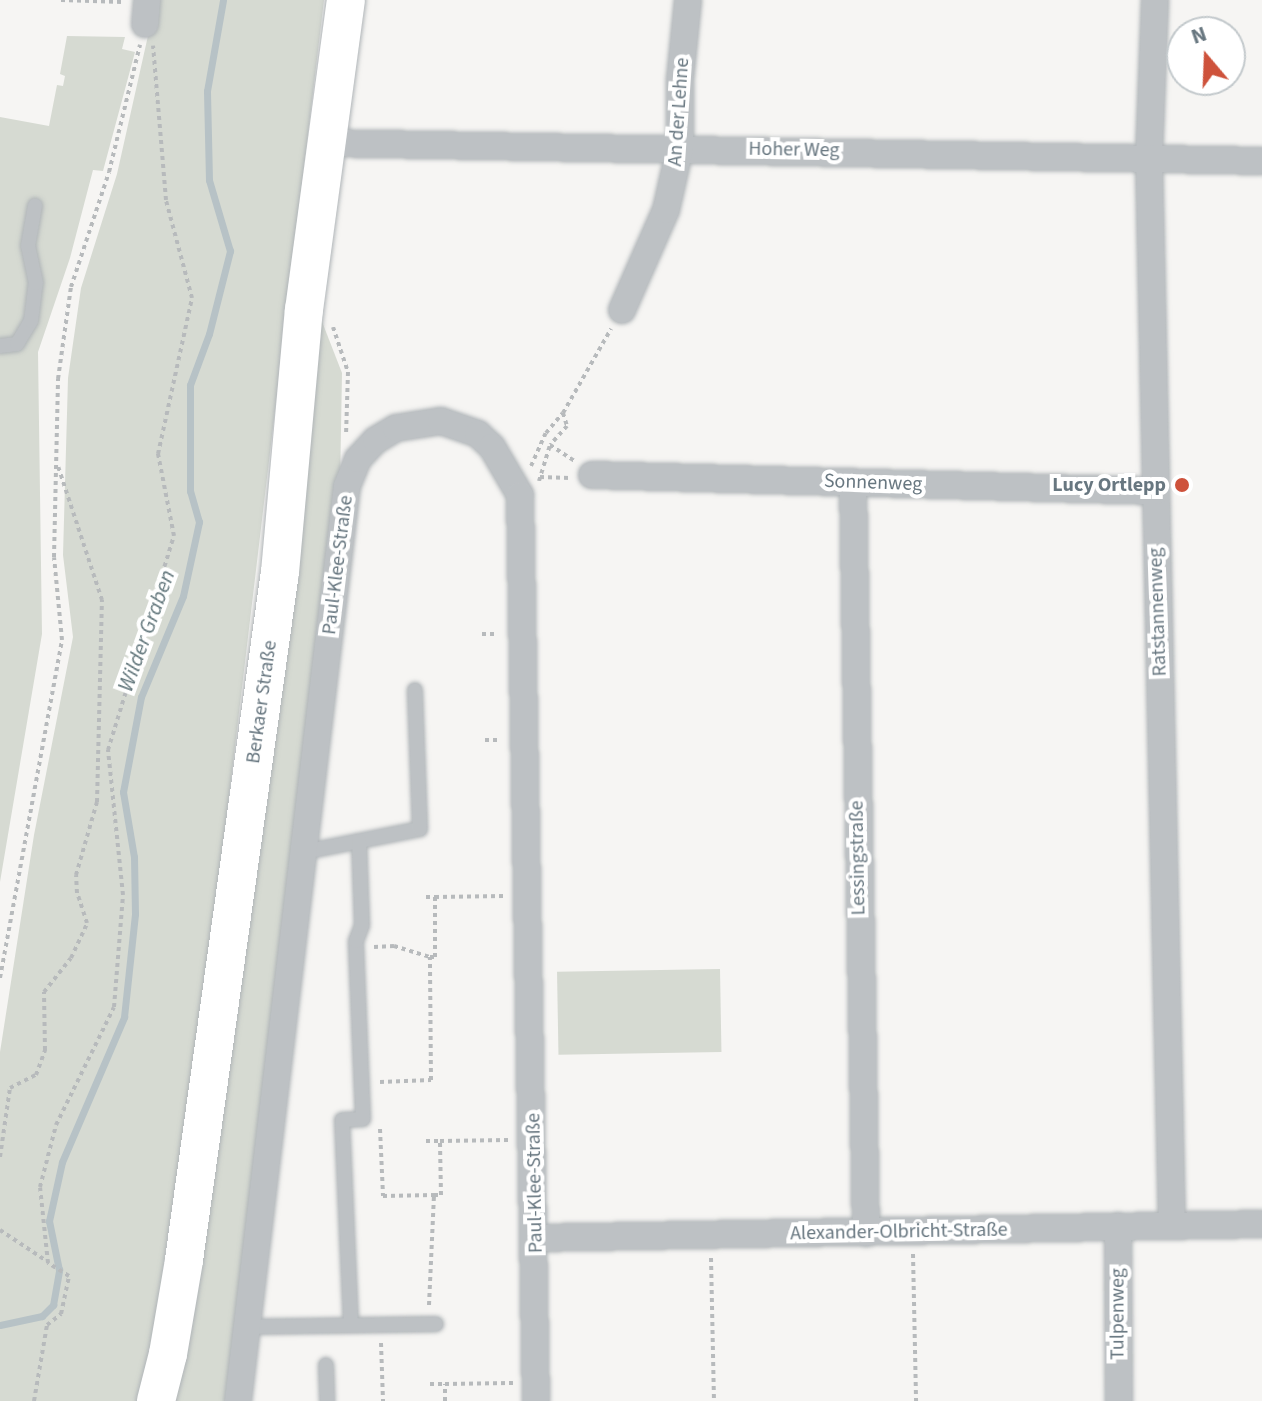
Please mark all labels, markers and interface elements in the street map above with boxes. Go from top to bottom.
north arrow [1166,16,1246,96]
text: N [1187,18,1211,53]
street label: An der Lehne [663,57,695,167]
street label: Hoher Weg [748,137,840,163]
street label: Sonnenweg [823,469,923,497]
place label: Lucy Ortlepp [1052,473,1166,497]
marker: Lucy Ortlepp [1173,476,1191,494]
street label: Paul-Klee-Straße [318,494,358,636]
street label: Ratstannenweg [1144,547,1172,677]
water label: Wilder Graben [113,567,181,695]
street label: Berkaer Straße [241,639,283,765]
street label: Lessingstraße [845,800,871,916]
street label: Paul-Klee-Straße [522,1113,548,1253]
street label: Alexander-Olbricht-Straße [790,1218,1008,1246]
street label: Tulpenweg [1106,1268,1130,1360]

